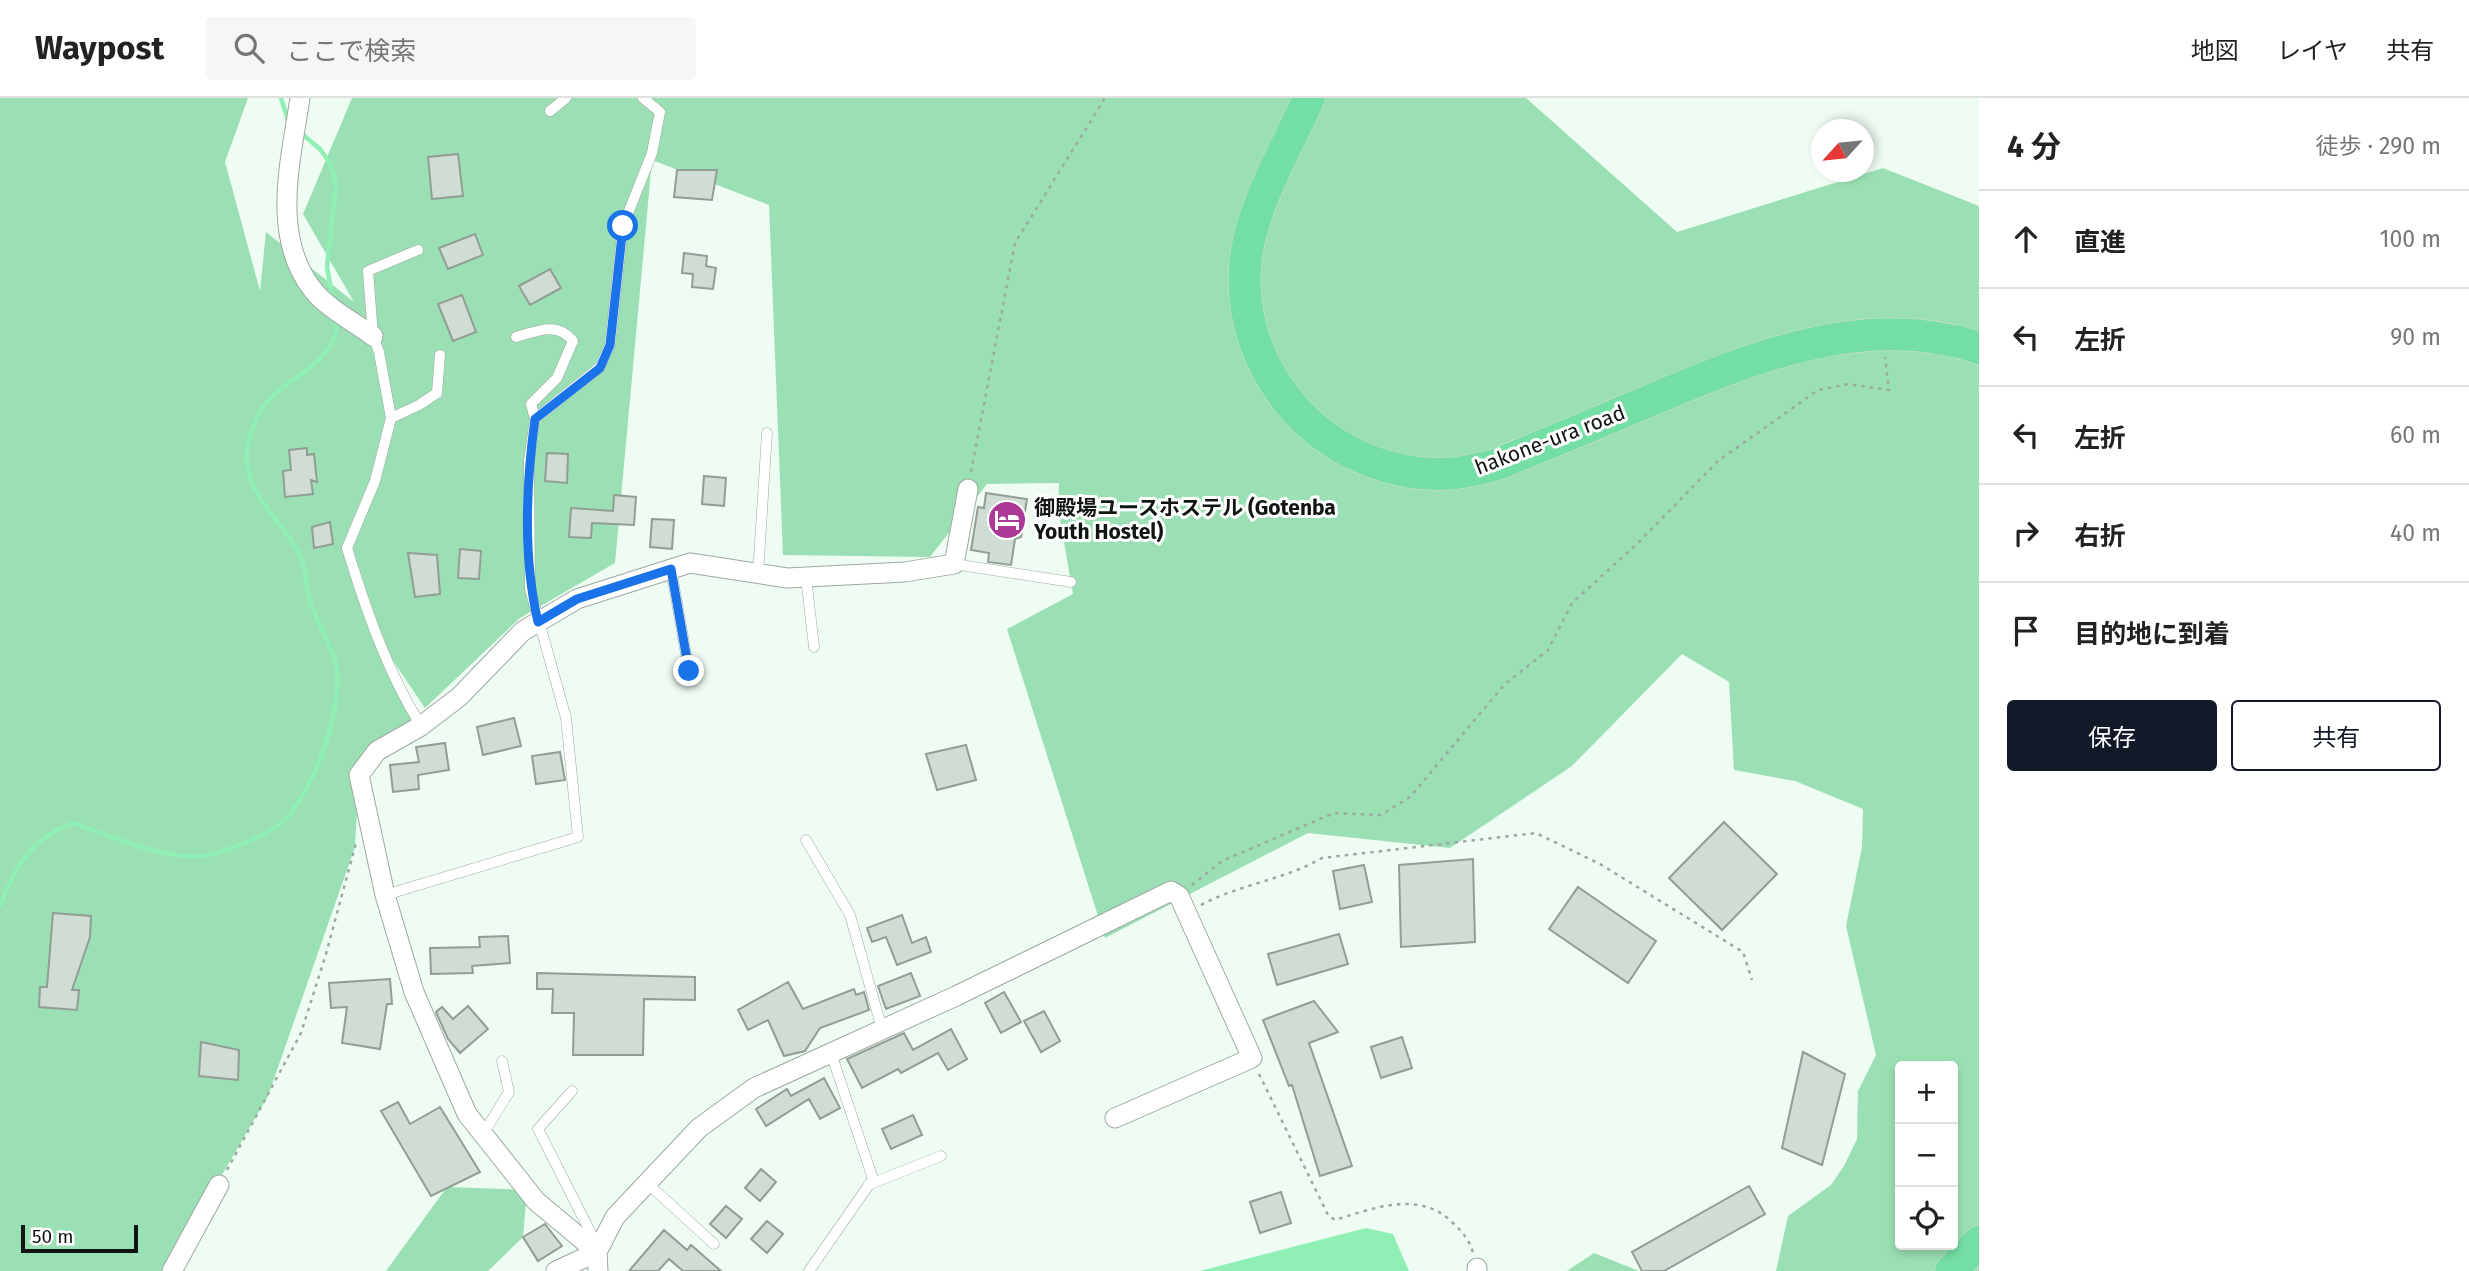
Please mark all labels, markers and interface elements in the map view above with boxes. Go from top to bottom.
search box [206,17,696,80]
text: Waypost [35,28,164,68]
icon: search [230,29,268,67]
text: ここで検索 [286,36,416,67]
text: 地図 [2191,37,2239,65]
text: レイヤ [2277,37,2348,65]
text: 共有 [2386,37,2434,65]
north arrow [1811,119,1874,182]
text: 4 分 [2007,129,2061,165]
text: 徒歩 · 290 m [2315,132,2441,160]
route start [607,210,638,241]
icon: ahead [2007,220,2045,258]
text: 100 m [2380,225,2441,253]
text: 直進 [2074,227,2126,258]
icon: left [2007,318,2045,356]
text: 90 m [2390,323,2441,351]
text: 左折 [2074,325,2126,356]
street label: hakone-ura road [1471,399,1629,481]
icon: left [2007,416,2045,454]
text: 60 m [2390,421,2441,449]
text: 左折 [2074,423,2126,454]
place label: 御殿場ユースホステル (Gotenba Youth Hostel) [1033,495,1336,545]
hotel icon: 御殿場ユースホステル (Gotenba Youth Hostel) [986,499,1028,541]
icon: right [2007,514,2045,552]
text: 40 m [2390,519,2441,547]
text: 右折 [2074,521,2126,552]
icon: arrive [2007,612,2045,650]
text: 目的地に到着 [2074,619,2230,650]
route end [673,655,704,686]
button: 保存 [2007,700,2217,771]
button: 共有 [2231,700,2441,771]
map controls [1895,1061,1958,1250]
button: + [1895,1061,1958,1124]
button: − [1895,1124,1958,1187]
button: locate [1895,1187,1958,1250]
scale bar [21,1222,138,1254]
text: 50 m [32,1225,73,1248]

